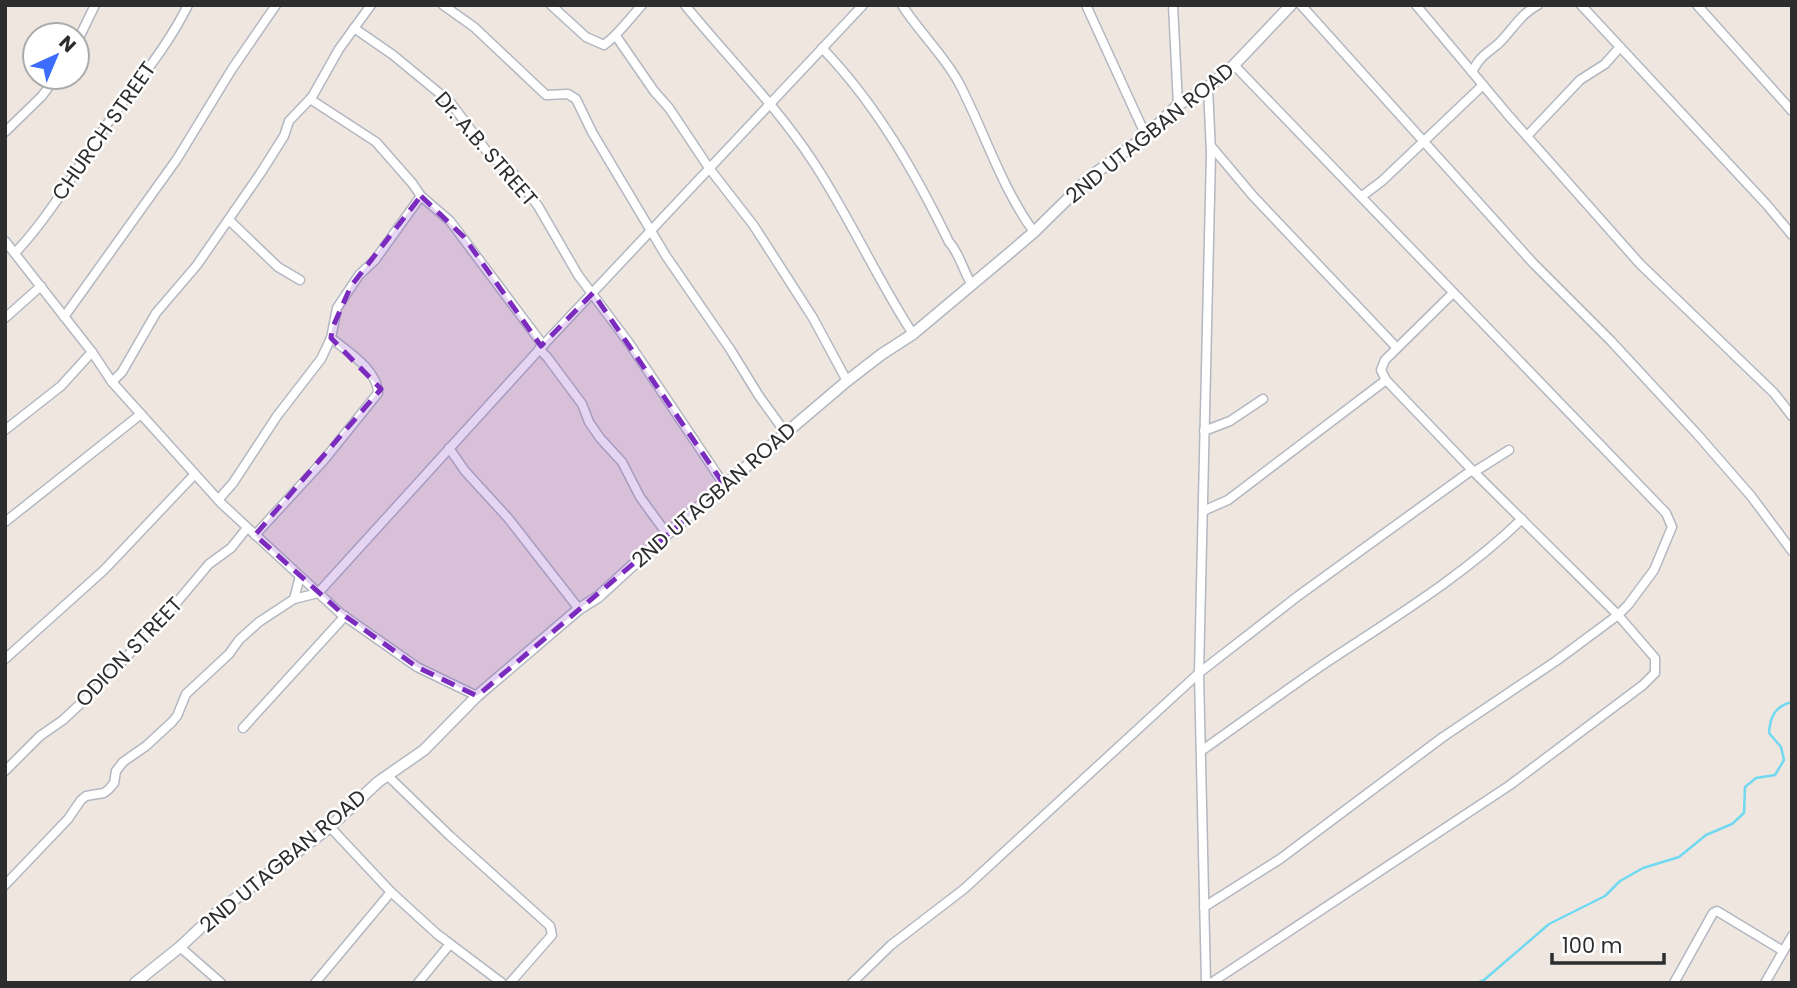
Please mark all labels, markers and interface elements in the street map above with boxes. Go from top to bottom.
north arrow [21,21,91,91]
text: N [53,29,82,59]
street label: CHURCH STREET [45,55,162,206]
street label: 2ND UTAGBAN ROAD [1059,56,1240,210]
street label: Dr. A.B. STREET [428,85,544,212]
street label: 2ND UTAGBAN ROAD [625,415,802,574]
street label: ODION STREET [69,590,189,713]
street label: 2ND UTAGBAN ROAD [193,782,372,939]
scale bar [1552,922,1664,966]
text: 100 m [1562,931,1622,960]

